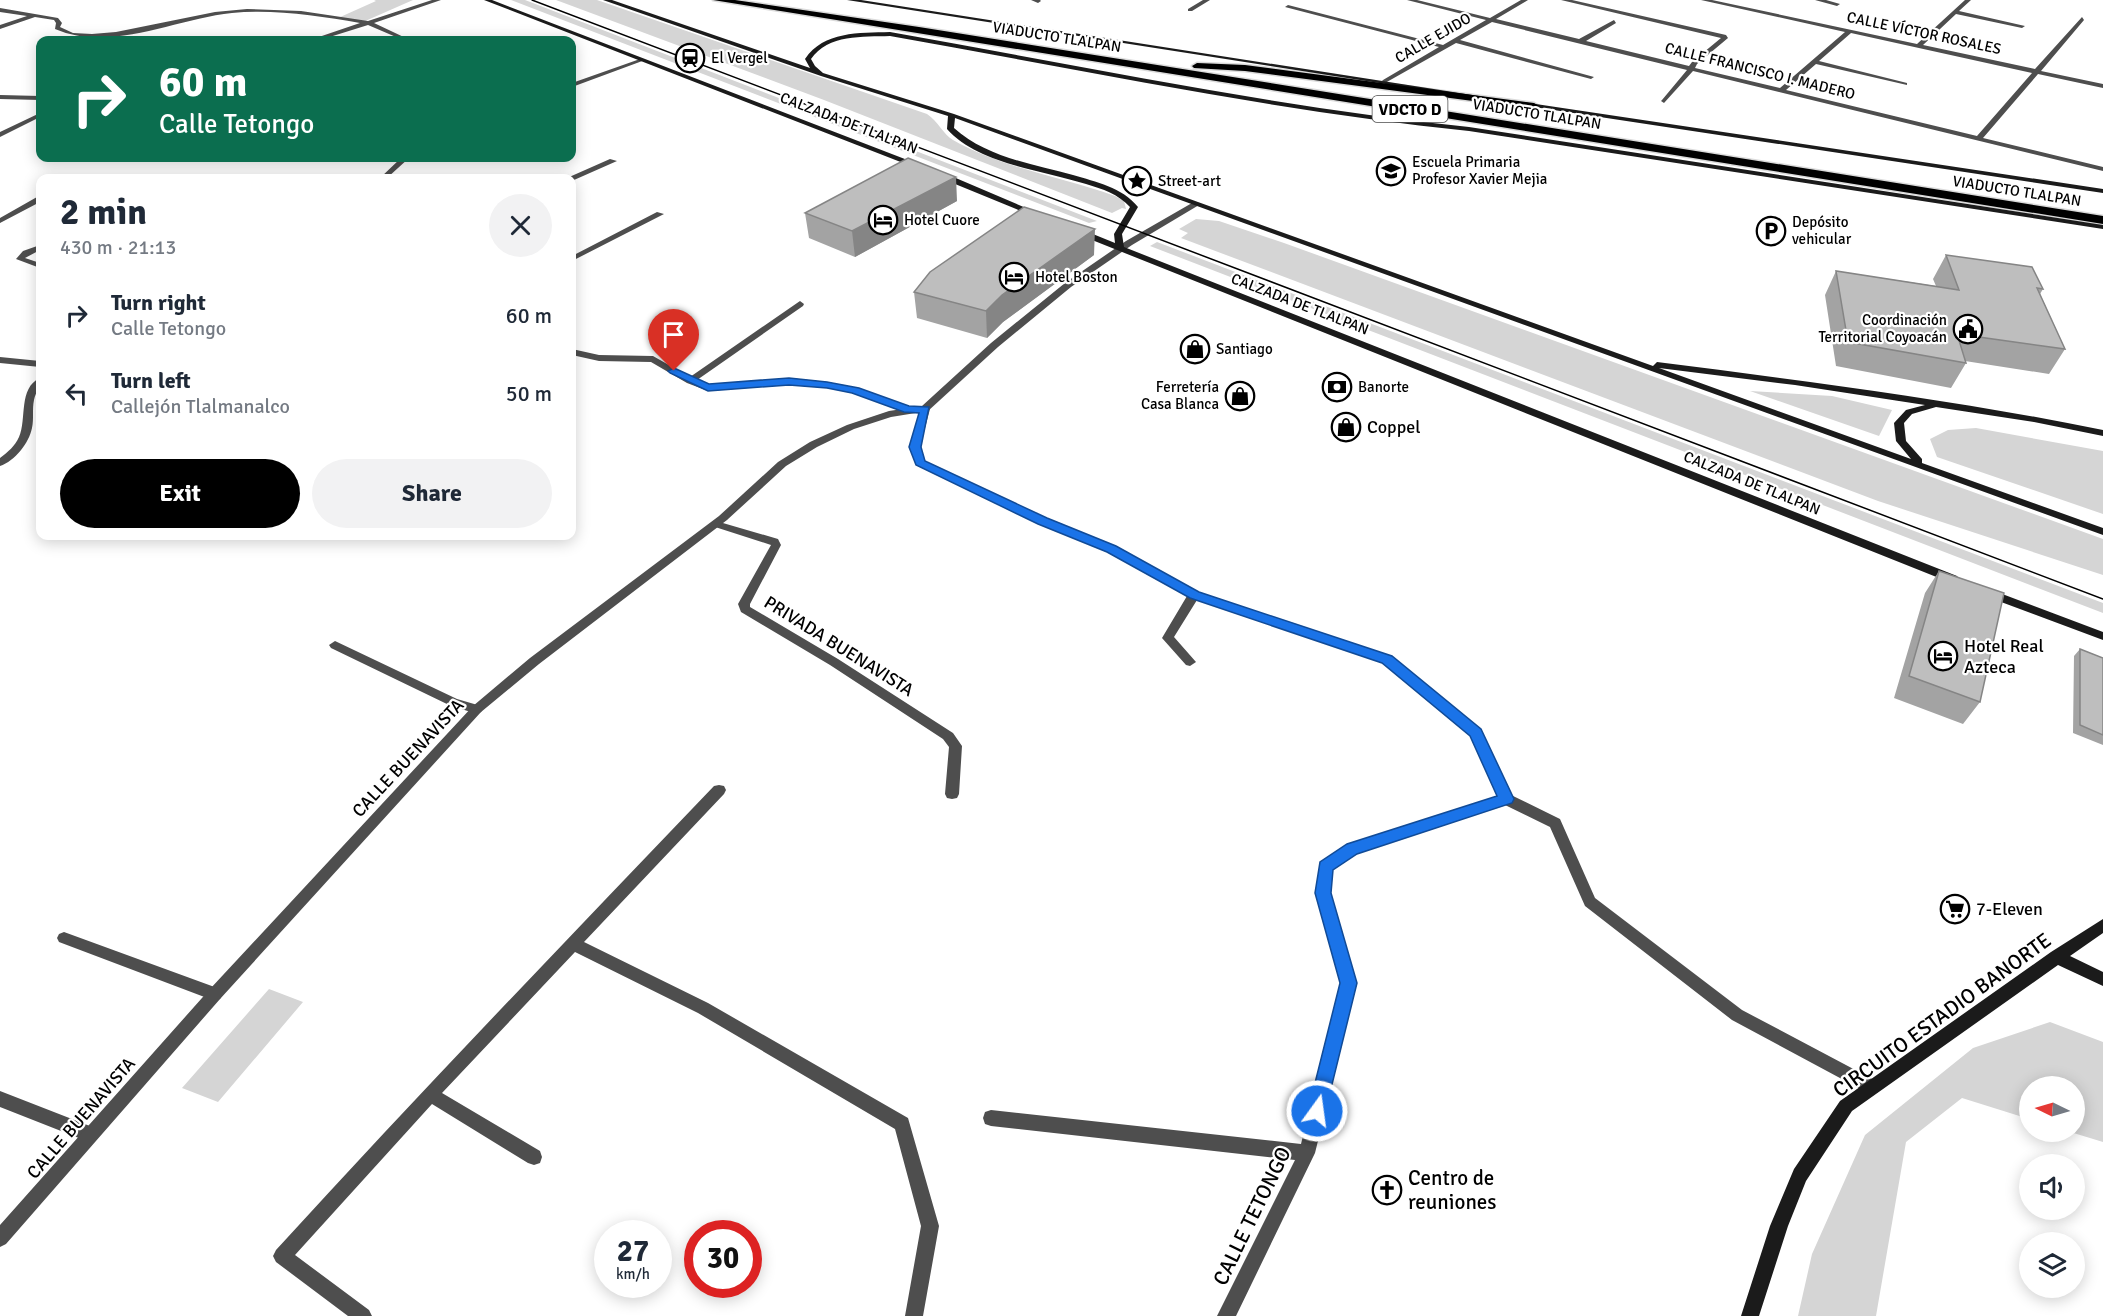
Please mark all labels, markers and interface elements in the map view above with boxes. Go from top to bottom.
street label: CALLE VÍCTOR ROSALES [1845,7,2003,58]
street label: CALLE EJIDO [1392,9,1474,67]
street label: VIADUCTO TLALPAN [991,18,1123,56]
street label: CALLE FRANCISCO I. MADERO [1663,39,1857,103]
station icon: El Vergel [674,42,706,74]
place label: El Vergel [711,49,768,67]
text: 60 m [159,57,248,108]
icon: right [60,60,138,138]
street label: CALZADA DE TLALPAN [778,88,920,158]
street label: VIADUCTO TLALPAN [1471,95,1603,133]
road number: VDCTO D [1372,96,1448,122]
text: Calle Tetongo [159,108,314,141]
place label: Escuela Primaria Profesor Xavier Mejia [1412,153,1547,188]
school or university icon: Escuela Primaria Profesor Xavier Mejia [1375,155,1407,187]
place icon: Street-art [1121,165,1153,197]
place label: Street-art [1158,172,1221,190]
street label: VIADUCTO TLALPAN [1951,172,2083,210]
text: 2 min [60,190,147,235]
button: close [489,194,552,257]
hotel icon: Hotel Cuore [867,204,899,236]
place label: Hotel Cuore [904,211,980,229]
place label: Depósito vehicular [1792,213,1852,248]
parking icon: Depósito vehicular [1755,215,1787,247]
text: 430 m · 21:13 [60,235,176,260]
hotel icon: Hotel Boston [998,261,1030,293]
place label: Hotel Boston [1035,268,1118,286]
street label: CALZADA DE TLALPAN [1229,269,1371,339]
text: Turn right [111,289,206,316]
icon: right [60,299,93,332]
text: 60 m [506,302,552,329]
pin [648,309,699,371]
place label: Coordinación Territorial Coyoacán [1818,311,1947,346]
public building icon: Coordinación Territorial Coyoacán [1952,313,1984,345]
text: Calle Tetongo [111,316,226,341]
icon: arrive [657,318,690,351]
shop icon: Santiago [1179,333,1211,365]
place label: Santiago [1216,340,1273,358]
text: Turn left [111,367,191,394]
bank icon: Banorte [1321,371,1353,403]
icon: left [60,377,93,410]
place label: Ferretería Casa Blanca [1141,378,1219,413]
place label: Banorte [1358,378,1409,396]
text: 50 m [506,380,552,407]
shop icon: Ferretería Casa Blanca [1224,380,1256,412]
text: Callejón Tlalmanalco [111,394,290,419]
shop icon: Coppel [1330,411,1362,443]
place label: Coppel [1367,416,1420,438]
street label: CALZADA DE TLALPAN [1681,447,1823,519]
button: Exit [60,459,300,528]
button: Share [312,459,552,528]
street label: PRIVADA BUENAVISTA [760,591,918,701]
place label: Hotel Real Azteca [1964,635,2044,678]
hotel icon: Hotel Real Azteca [1927,640,1959,672]
street label: CALLE BUENAVISTA [348,694,468,822]
supermarket icon: 7-Eleven [1939,893,1971,925]
place label: 7-Eleven [1976,898,2043,920]
street label: CIRCUITO ESTADIO BANORTE [1828,927,2056,1103]
street label: CALLE BUENAVISTA [22,1053,140,1183]
north arrow [2019,1076,2085,1142]
map controls [2019,1076,2085,1298]
position arrow [1285,1079,1349,1143]
street label: CALLE TETONGO [1207,1142,1297,1290]
button: sound [2019,1154,2085,1220]
place label: Centro de reuniones [1408,1165,1497,1215]
church icon: Centro de reuniones [1371,1174,1403,1206]
speed limit sign: 30 [684,1220,762,1298]
button: layers [2019,1232,2085,1298]
text: 27 [617,1233,649,1270]
text: km/h [616,1265,650,1283]

